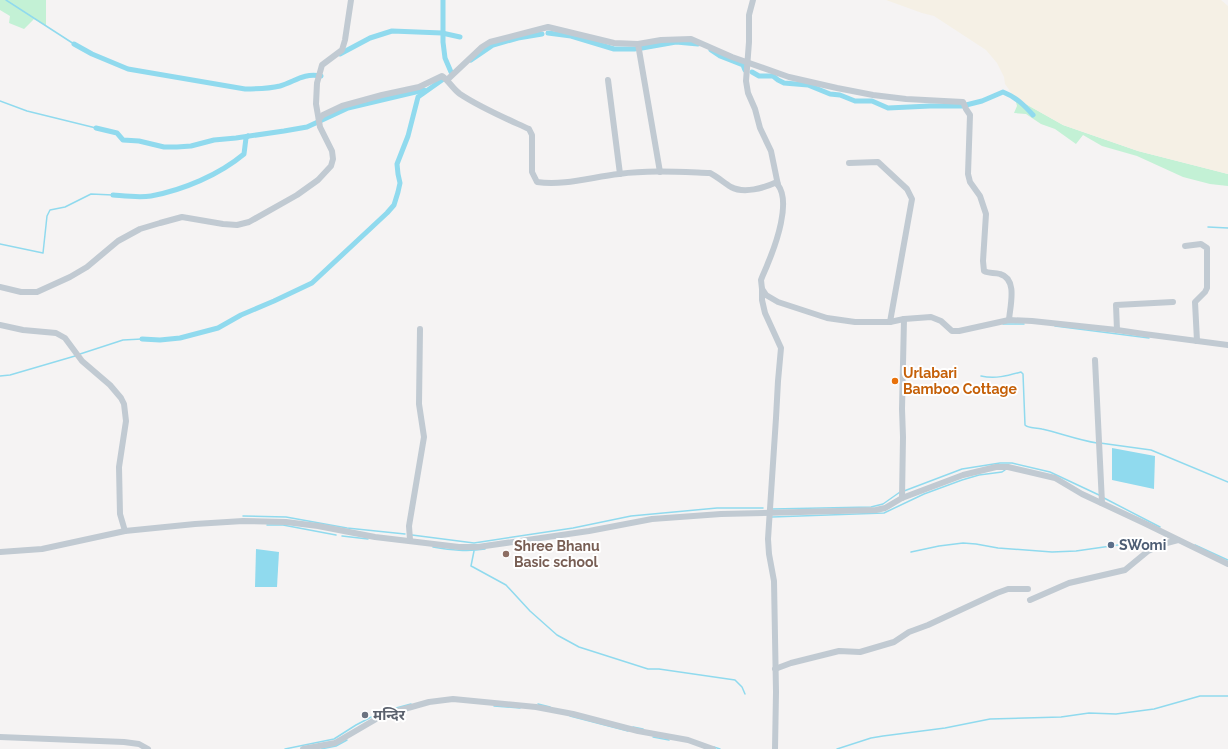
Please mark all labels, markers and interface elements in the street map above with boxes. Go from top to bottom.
place label: Urlabari Bamboo Cottage [903,365,1017,397]
marker: Urlabari Bamboo Cottage [890,376,900,386]
place label: SWomi [1119,537,1166,553]
place label: Shree Bhanu Basic school [514,538,600,570]
marker: SWomi [1106,540,1116,550]
marker: Shree Bhanu Basic school [501,549,511,559]
place label: मन्दिर [373,707,406,723]
marker: मन्दिर [360,710,370,720]

